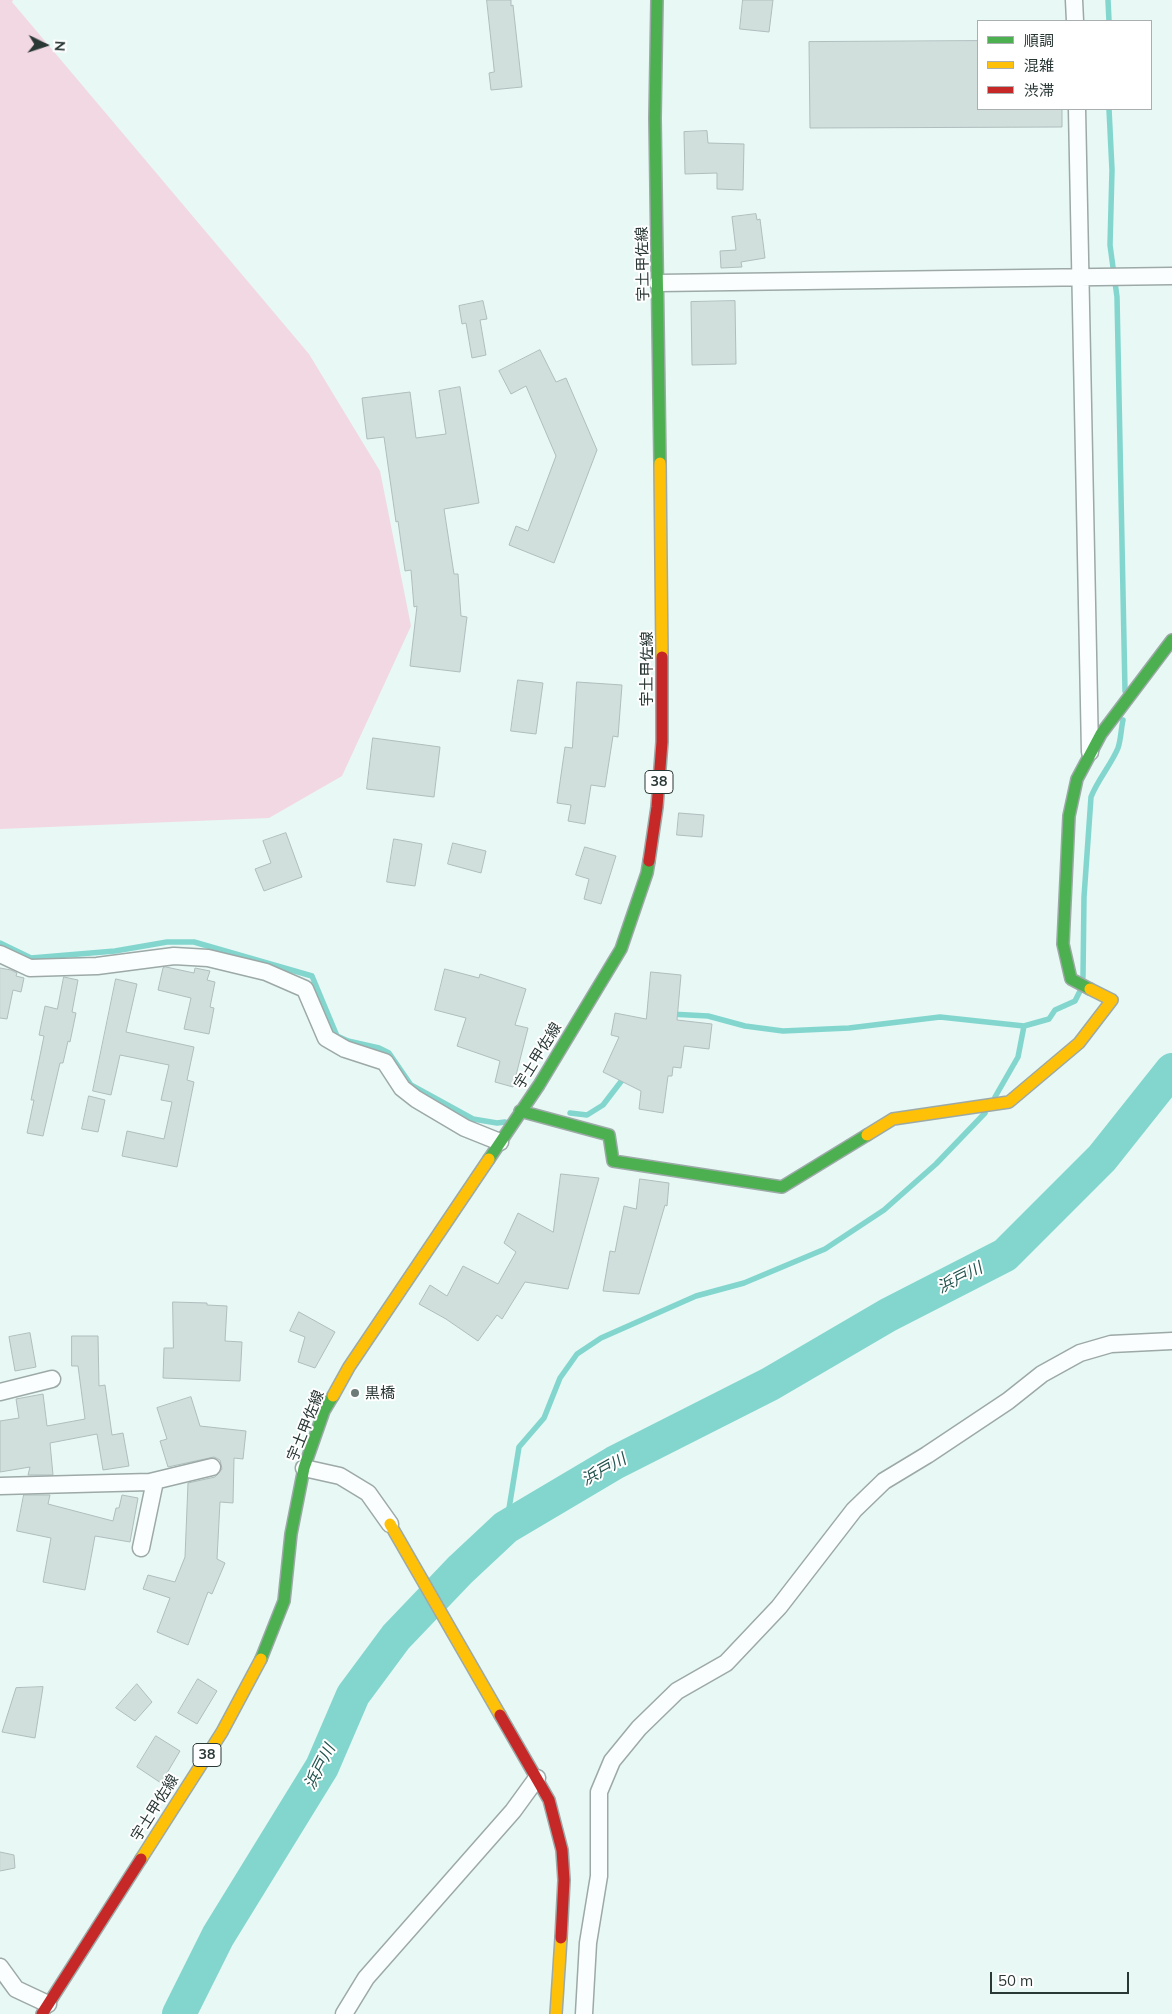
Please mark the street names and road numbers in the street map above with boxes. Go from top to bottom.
street label: 宇土甲佐線 [633,226,653,302]
street label: 宇土甲佐線 [638,632,656,706]
road number: 38 [645,770,673,794]
street label: 宇土甲佐線 [510,1019,566,1093]
street label: 宇土甲佐線 [284,1388,328,1464]
road number: 38 [193,1744,221,1766]
street label: 宇土甲佐線 [127,1771,183,1845]

